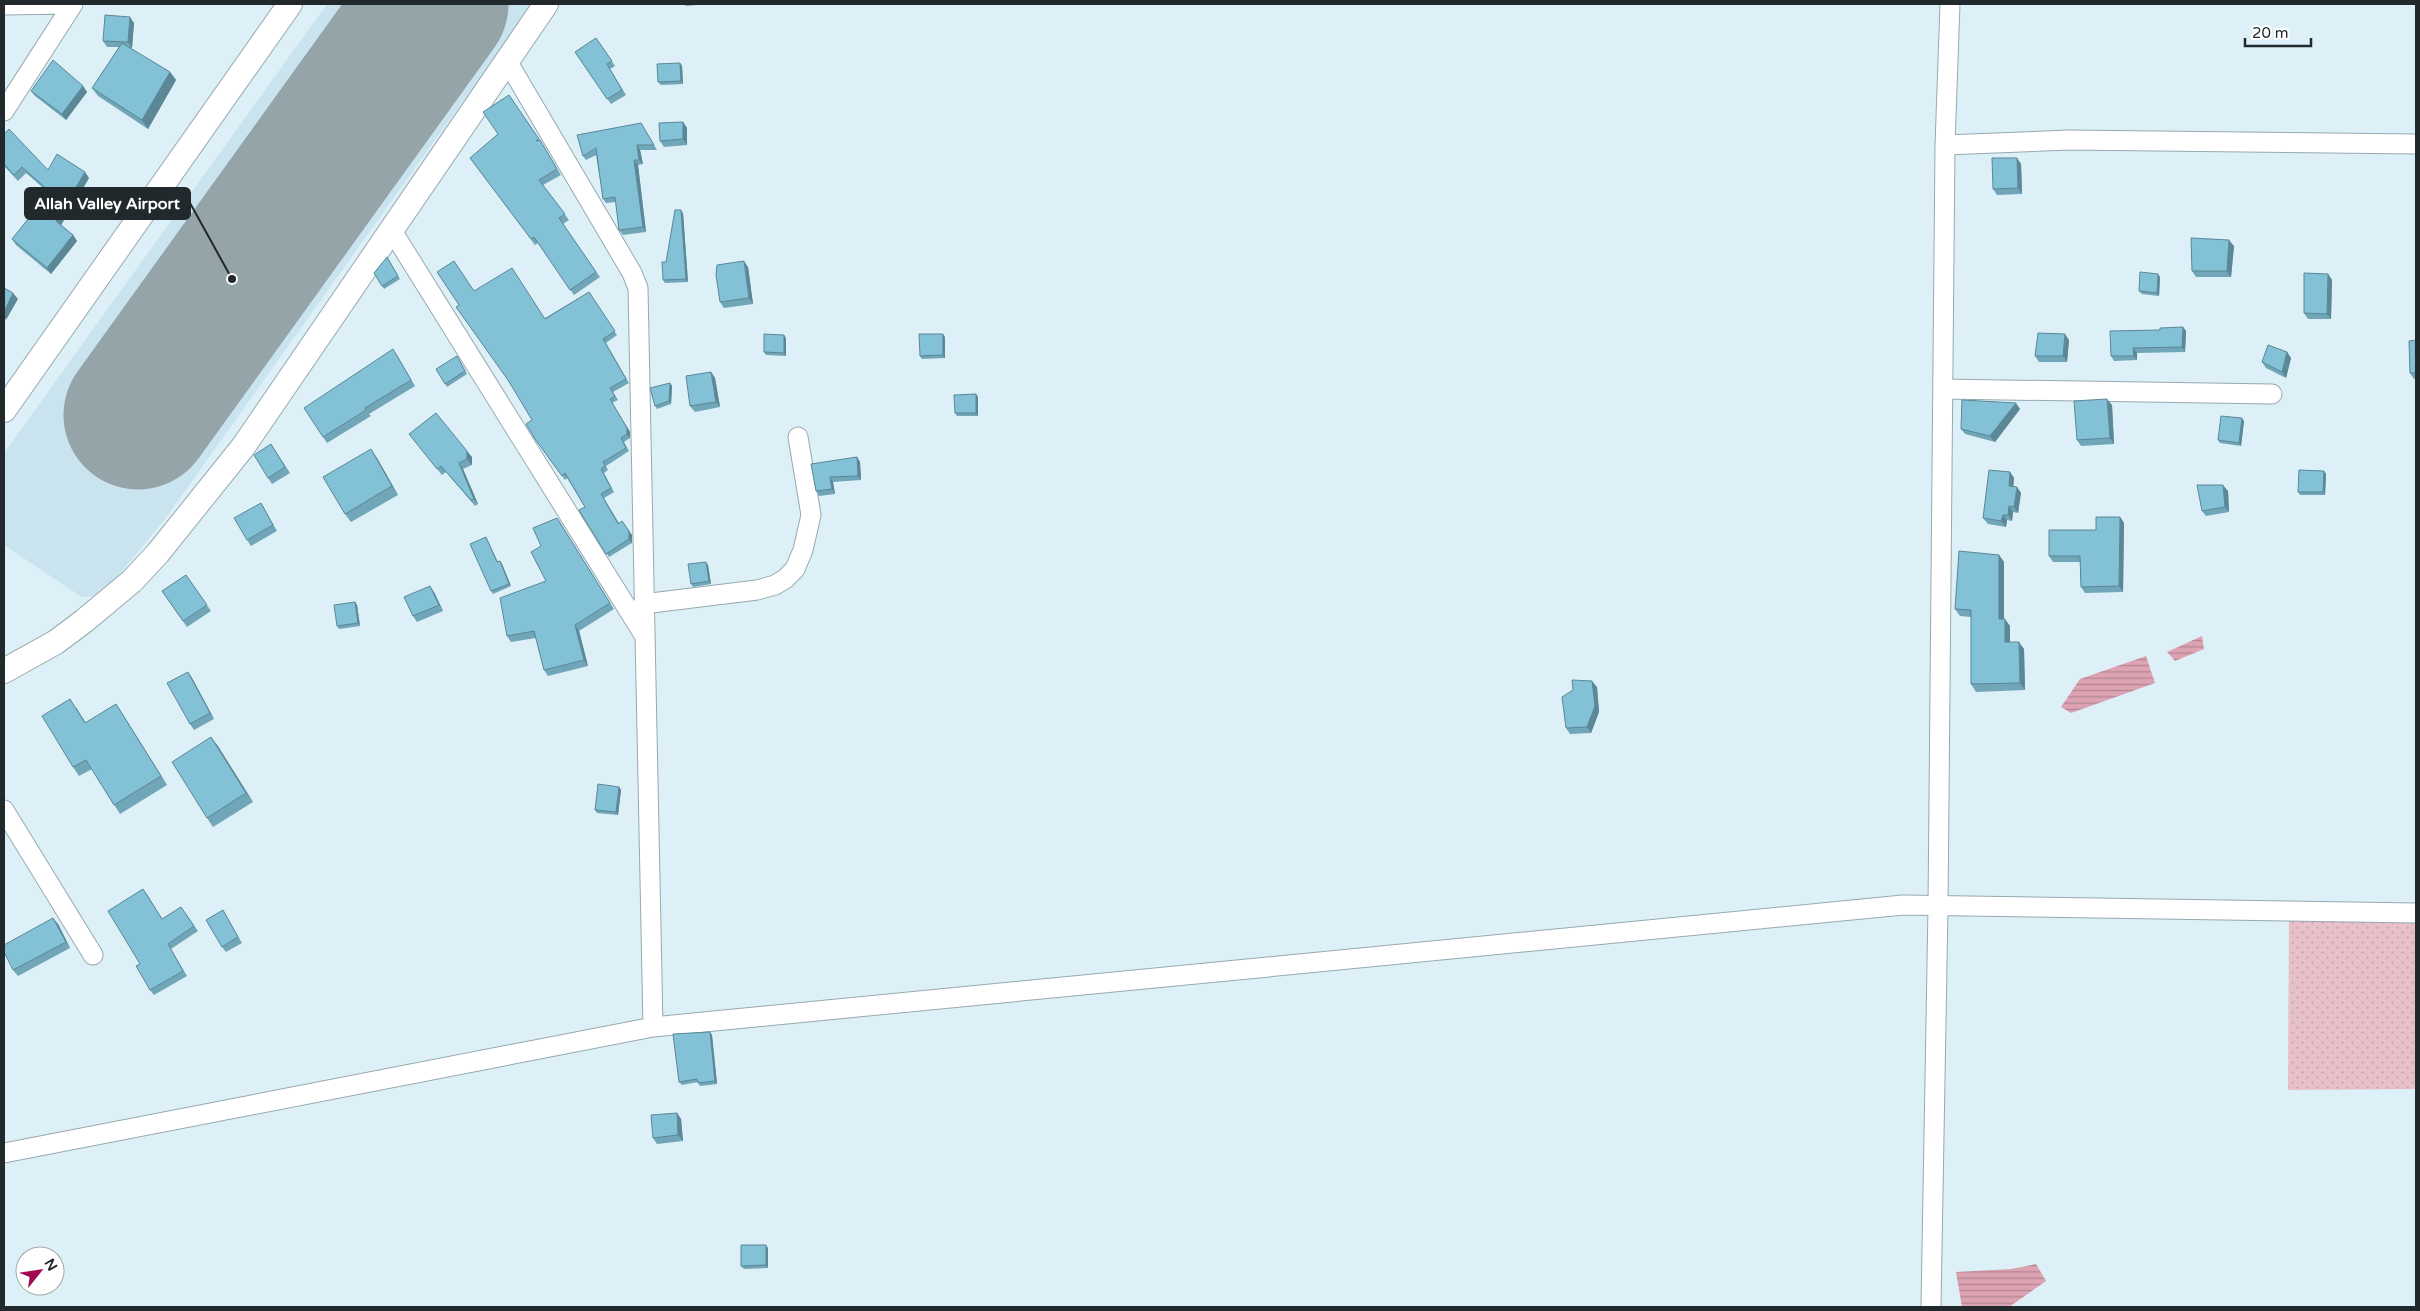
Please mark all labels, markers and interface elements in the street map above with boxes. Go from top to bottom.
scale bar [2245,15,2311,47]
text: 20 m [2252,24,2289,42]
callout: Allah Valley Airport [25,188,190,219]
text: Allah Valley Airport [34,194,181,214]
north arrow [15,1246,65,1296]
text: N [41,1256,61,1274]

